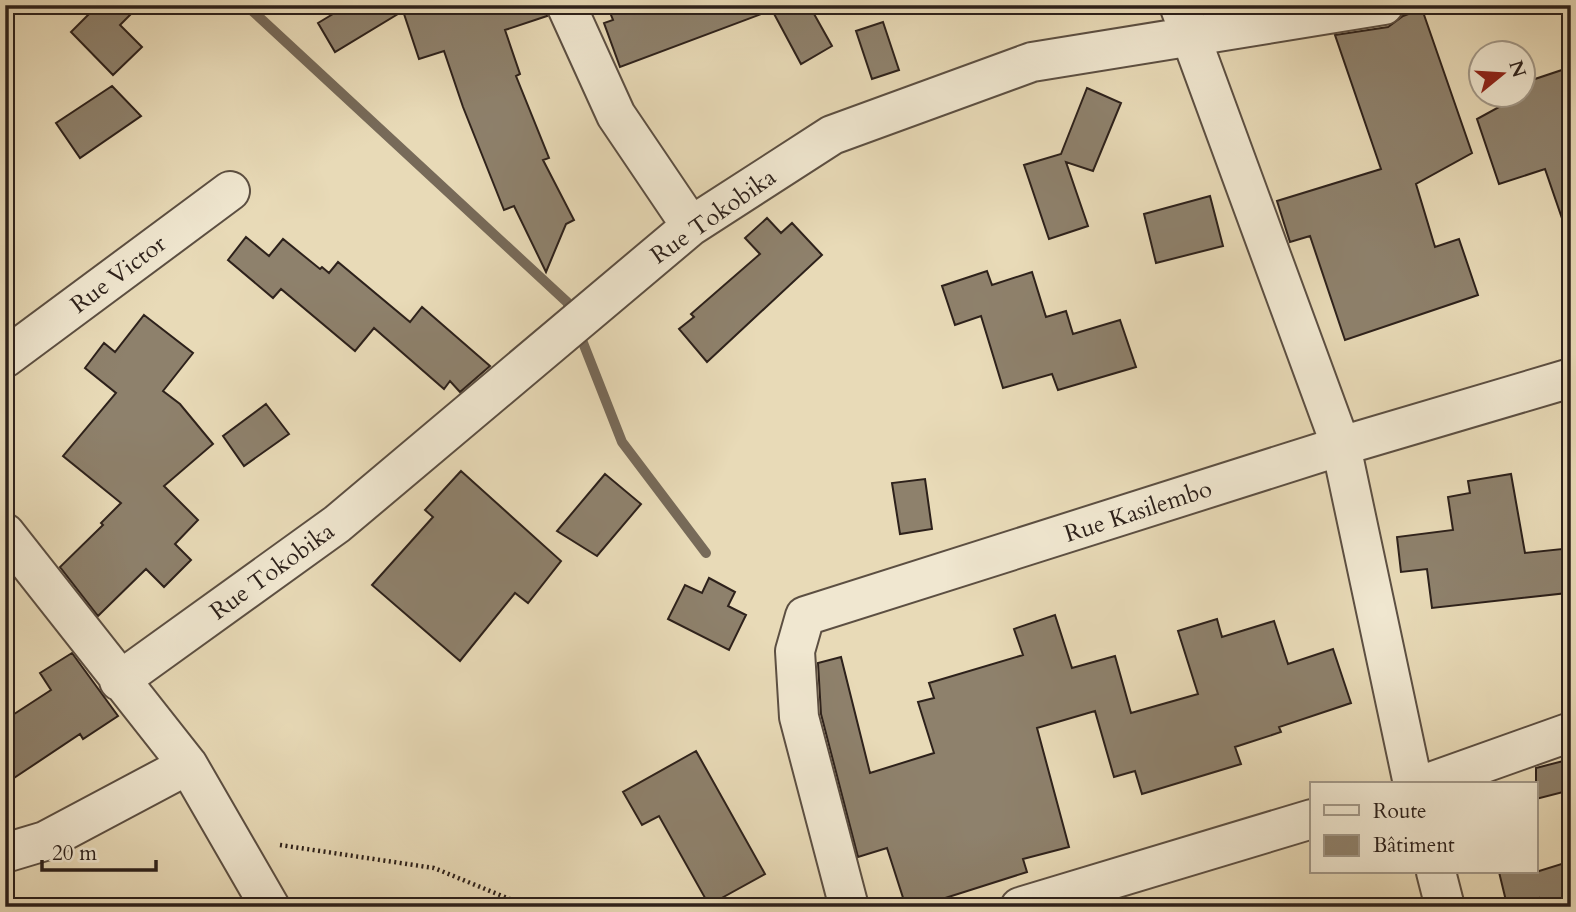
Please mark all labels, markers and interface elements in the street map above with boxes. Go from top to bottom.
north arrow [1468,38,1538,108]
text: N [1502,57,1532,81]
street label: Rue Tokobika [644,161,783,272]
street label: Rue Victor [64,227,173,321]
street label: Rue Kasilembo [1060,472,1216,551]
street label: Rue Tokobika [203,515,342,628]
legend [1310,782,1538,874]
text: Route [1373,797,1427,826]
scale bar [42,828,156,872]
text: Bâtiment [1373,831,1455,860]
text: 20 m [52,839,97,868]

